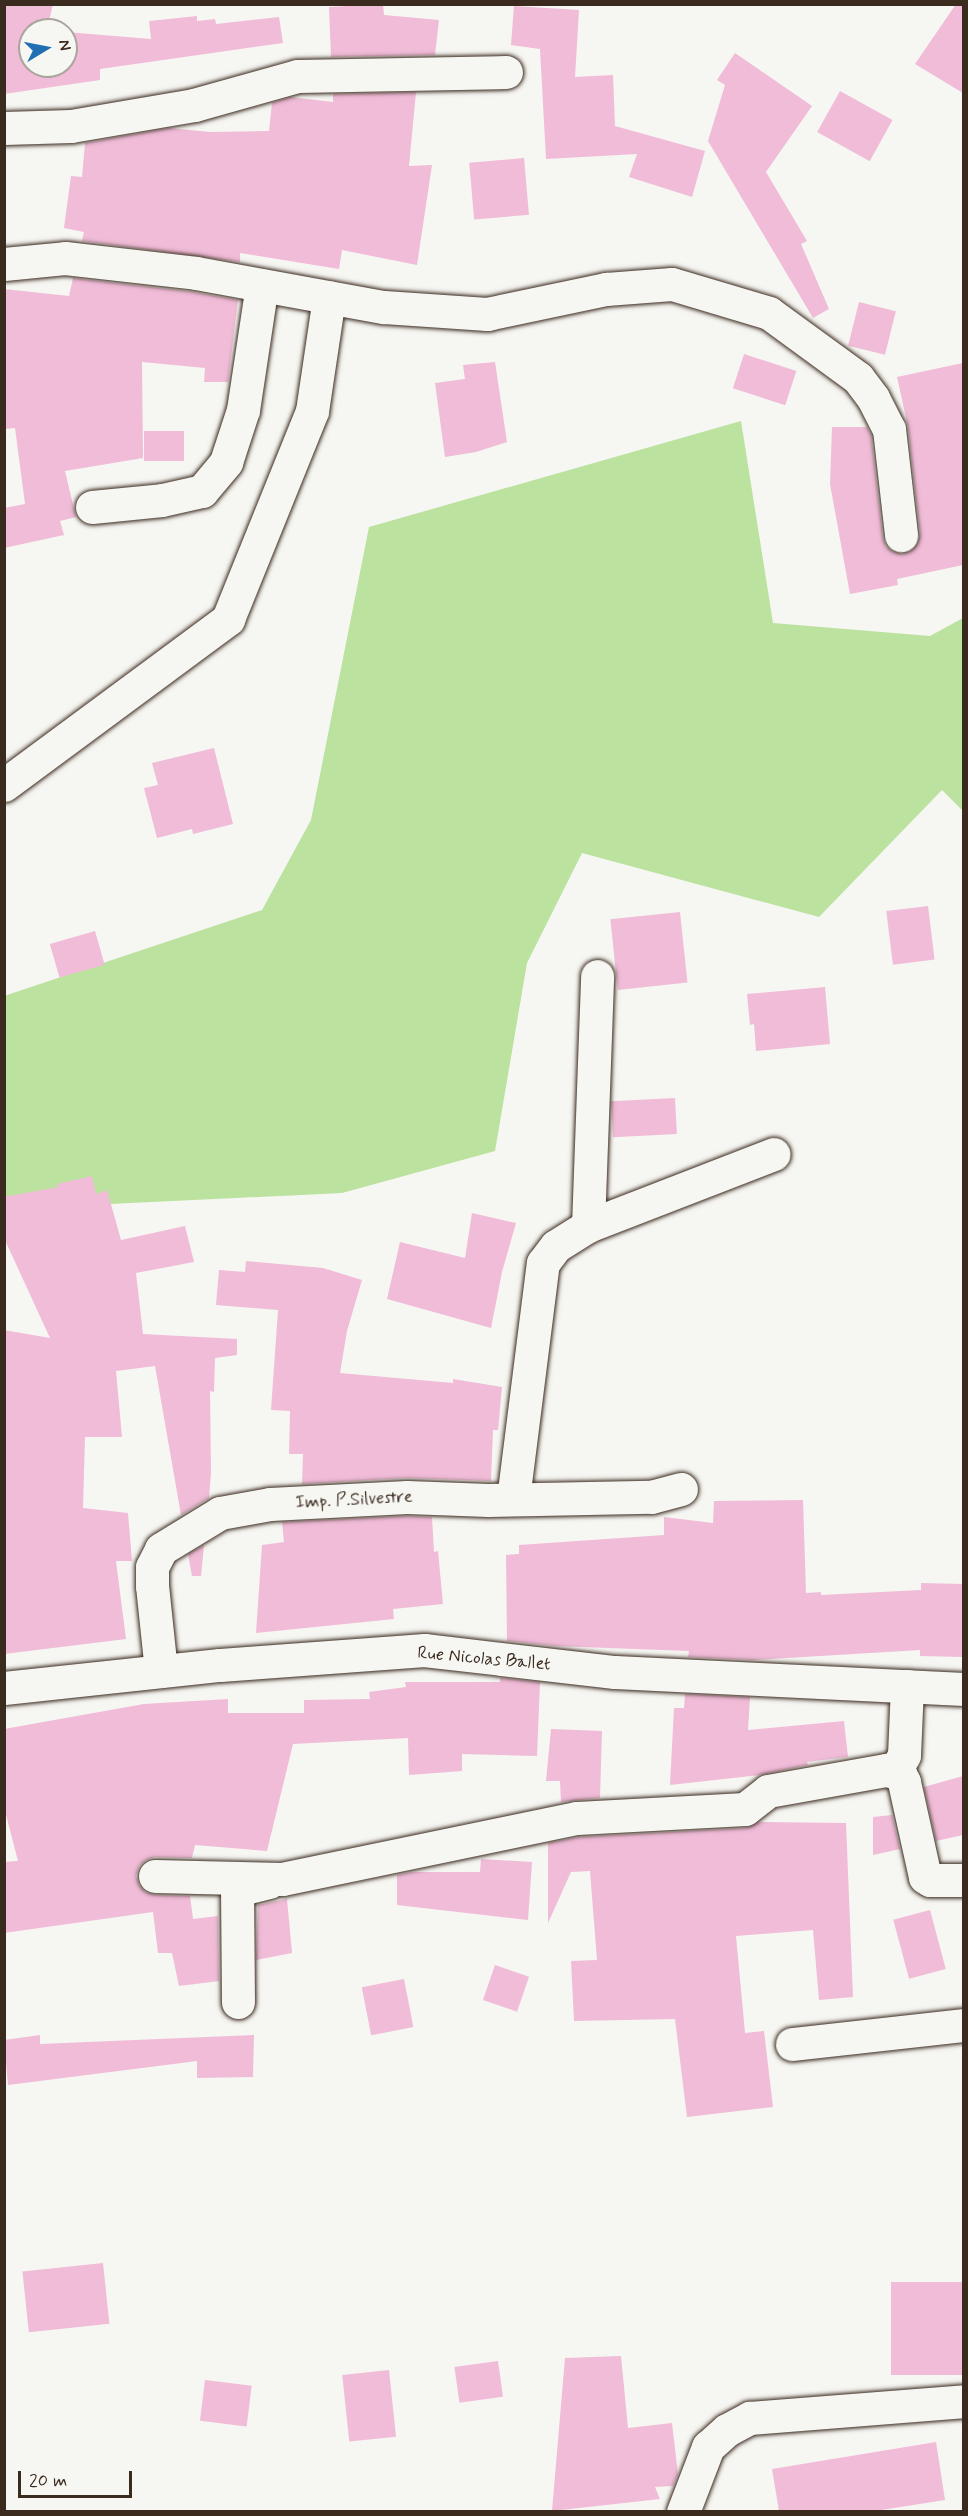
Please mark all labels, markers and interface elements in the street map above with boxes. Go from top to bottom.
north arrow [18,18,78,78]
text: N [53,38,76,52]
street label: Imp. P.Silvestre [295,1486,413,1514]
street label: Rue Nicolas Ballet [414,1642,554,1676]
scale bar [21,2459,135,2497]
text: 20 m [29,2469,67,2493]

